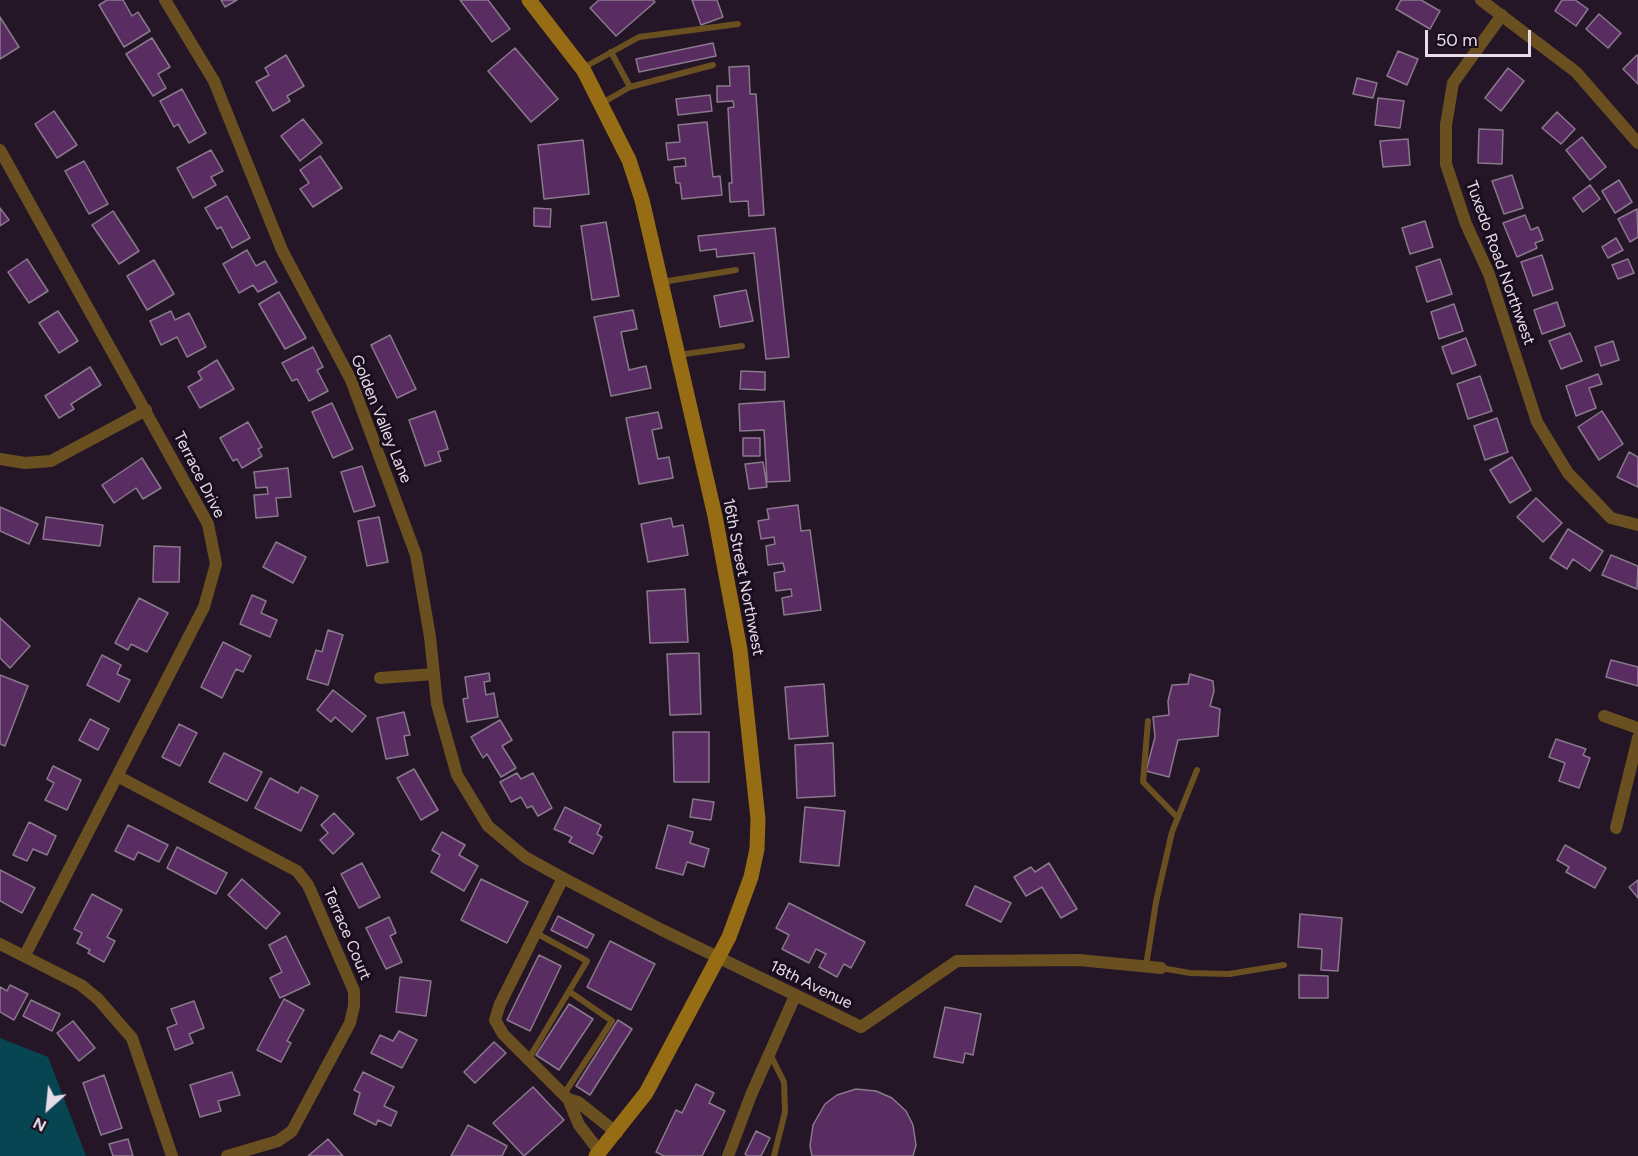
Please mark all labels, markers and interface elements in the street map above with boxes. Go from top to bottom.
scale bar [1428,18,1534,56]
text: 50 m [1436,29,1478,51]
street label: Tuxedo Road Northwest [1461,178,1539,348]
street label: Golden Valley Lane [347,352,415,486]
street label: Terrace Drive [169,429,229,521]
street label: 16th Street Northwest [718,497,768,657]
street label: Terrace Court [319,885,375,983]
street label: 18th Avenue [767,957,855,1013]
north arrow [18,1078,78,1138]
text: N [30,1113,49,1136]

